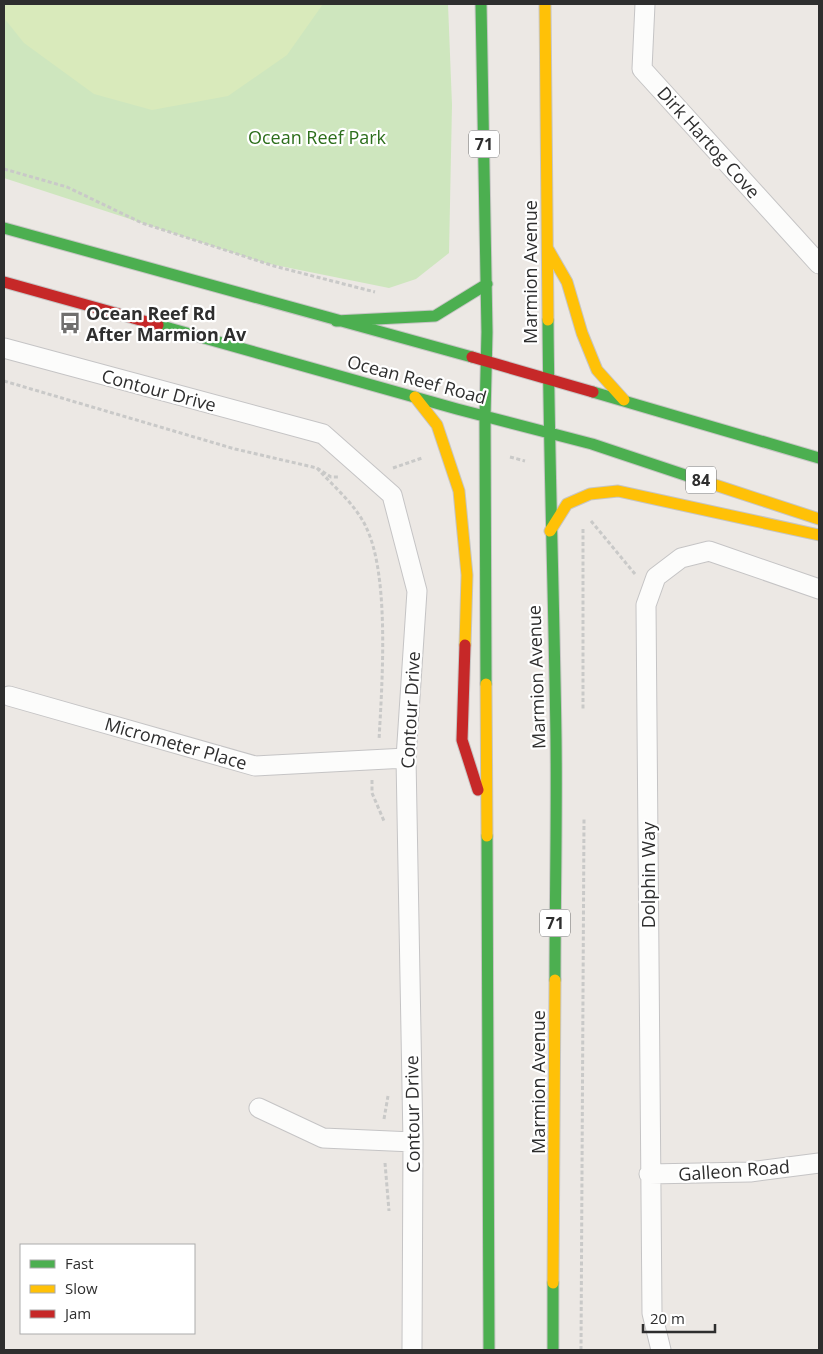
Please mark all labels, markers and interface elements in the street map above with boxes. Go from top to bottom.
street label: Dirk Hartog Cove [652,81,766,203]
park label: Ocean Reef Park [248,125,387,149]
road number: 71 [469,130,499,158]
street label: Marmion Avenue [518,200,542,344]
place label: Ocean Reef Rd After Marmion Av [86,301,247,346]
bus stop icon: Ocean Reef Rd After Marmion Av [57,310,83,336]
street label: Ocean Reef Road [345,349,489,409]
street label: Contour Drive [99,363,219,417]
road number: 84 [686,466,716,494]
street label: Marmion Avenue [521,605,551,749]
street label: Contour Drive [395,651,425,769]
street label: Micrometer Place [102,711,250,775]
street label: Dolphin Way [636,821,660,928]
road number: 71 [540,910,570,936]
street label: Marmion Avenue [526,1010,550,1154]
street label: Contour Drive [399,1055,425,1173]
street label: Galleon Road [677,1154,791,1186]
legend [20,1244,195,1334]
text: Fast [65,1253,94,1273]
text: Slow [65,1278,98,1298]
scale bar [643,1302,716,1334]
text: Jam [63,1303,91,1323]
text: 20 m [650,1308,685,1328]

